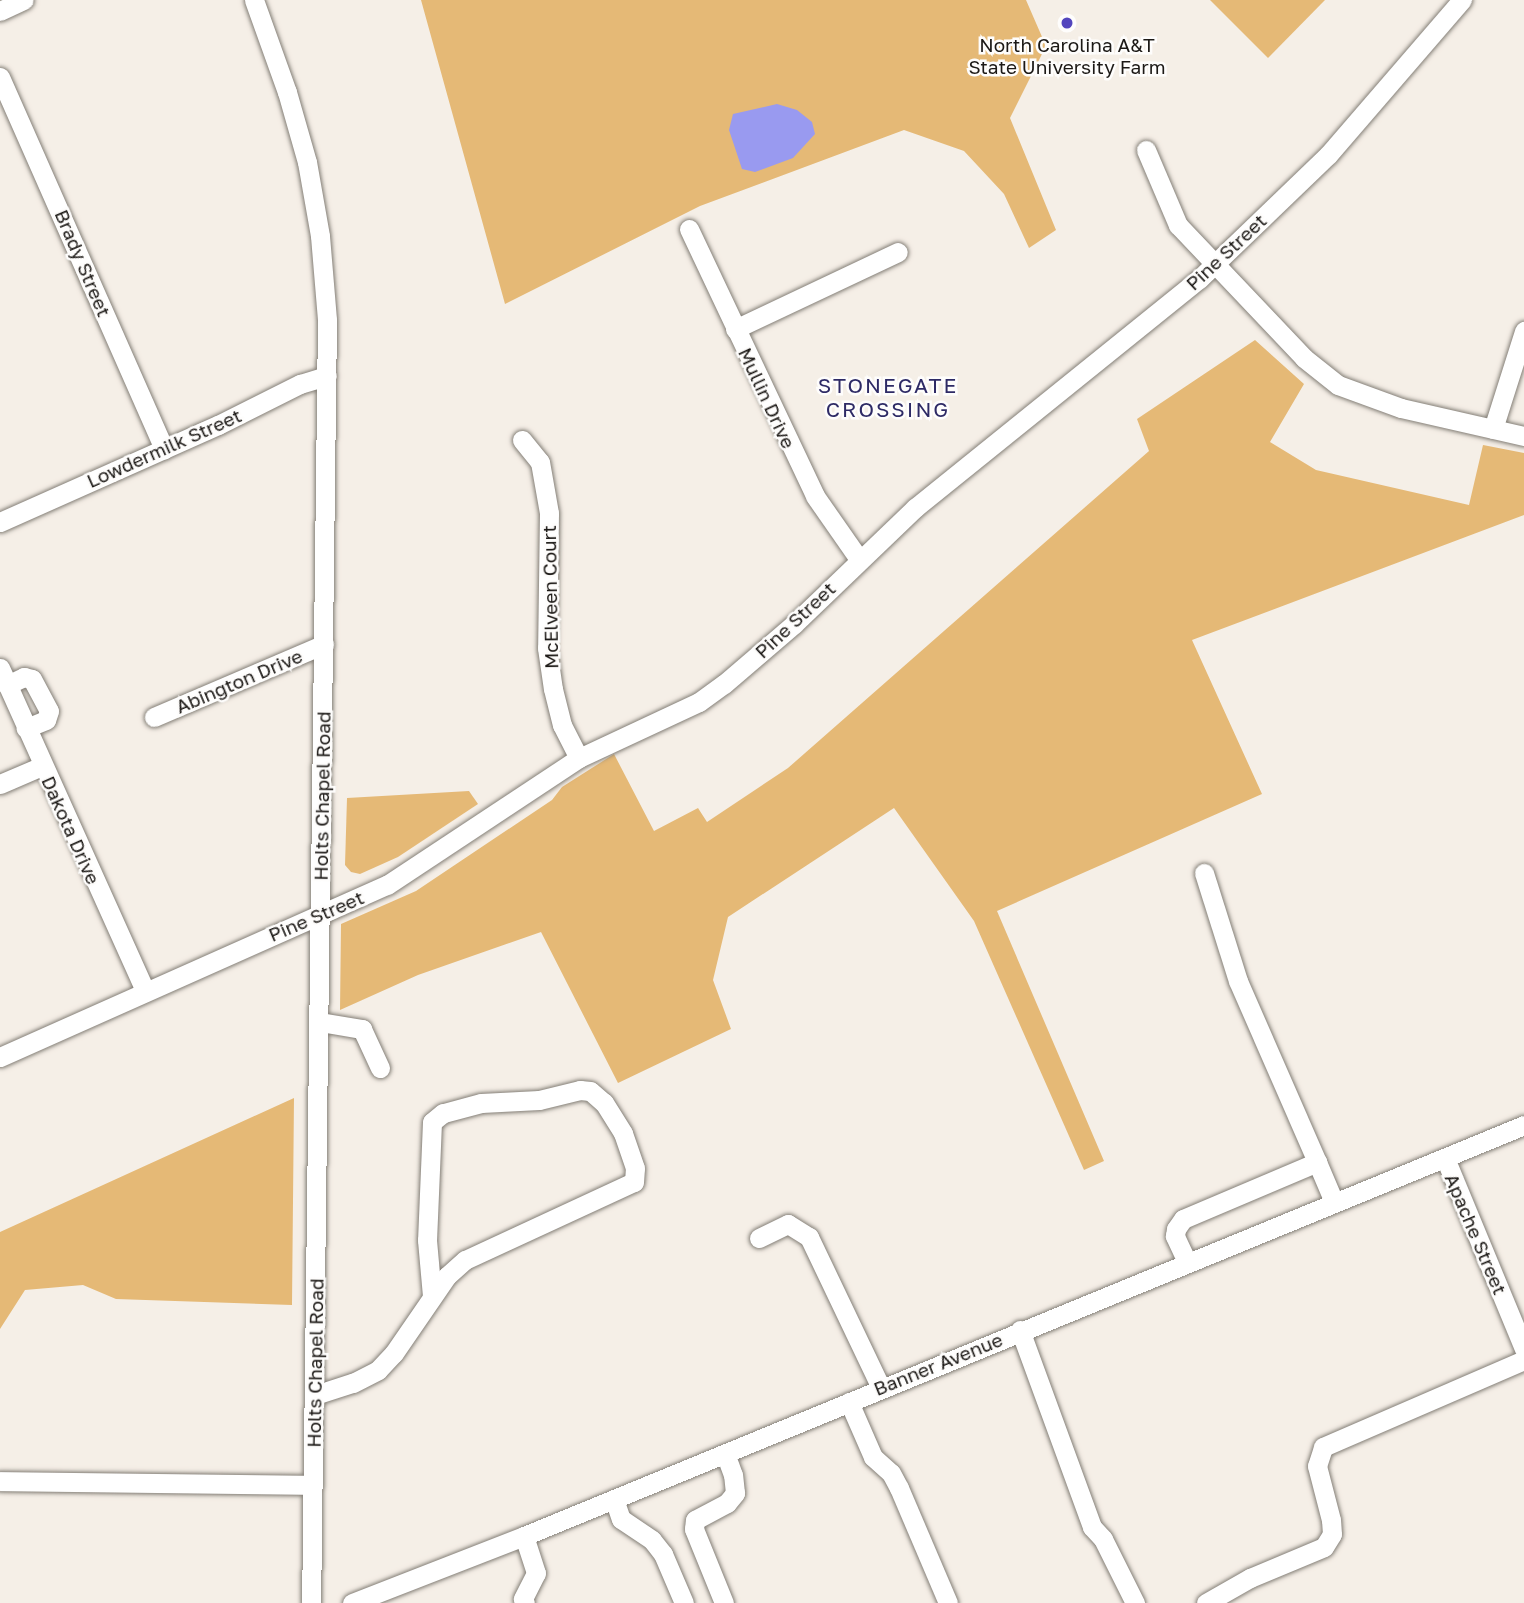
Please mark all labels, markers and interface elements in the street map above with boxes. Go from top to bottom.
marker: North Carolina A&T State University Farm [1059,15,1075,31]
place label: North Carolina A&T State University Farm [968,34,1166,78]
street label: Brady Street [50,206,116,320]
street label: Pine Street [1181,209,1271,295]
street label: Mullin Drive [734,344,800,452]
district label: STONEGATE CROSSING [819,372,957,422]
street label: Lowdermilk Street [83,404,245,492]
street label: McElveen Court [537,525,563,669]
street label: Pine Street [750,577,840,663]
street label: Abington Drive [172,644,306,718]
street label: Holts Chapel Road [309,711,335,881]
street label: Dakota Drive [37,772,105,888]
street label: Pine Street [265,886,367,946]
street label: Apache Street [1440,1170,1512,1298]
street label: Holts Chapel Road [302,1278,328,1448]
street label: Banner Avenue [870,1328,1006,1400]

